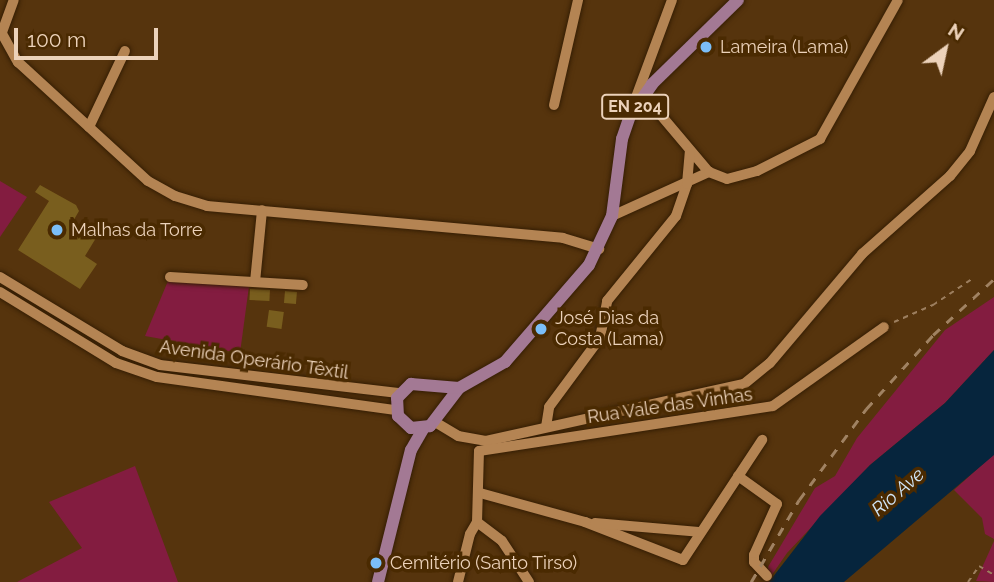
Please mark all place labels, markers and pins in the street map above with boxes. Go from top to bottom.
place label: Lameira (Lama) [720,36,848,58]
marker: Lameira (Lama) [698,39,714,55]
place label: Malhas da Torre [71,219,203,241]
marker: Malhas da Torre [49,222,65,238]
place label: José Dias da Costa (Lama) [555,308,664,350]
marker: José Dias da Costa (Lama) [533,321,549,337]
place label: Cemitério (Santo Tirso) [390,552,578,574]
marker: Cemitério (Santo Tirso) [368,555,384,571]

